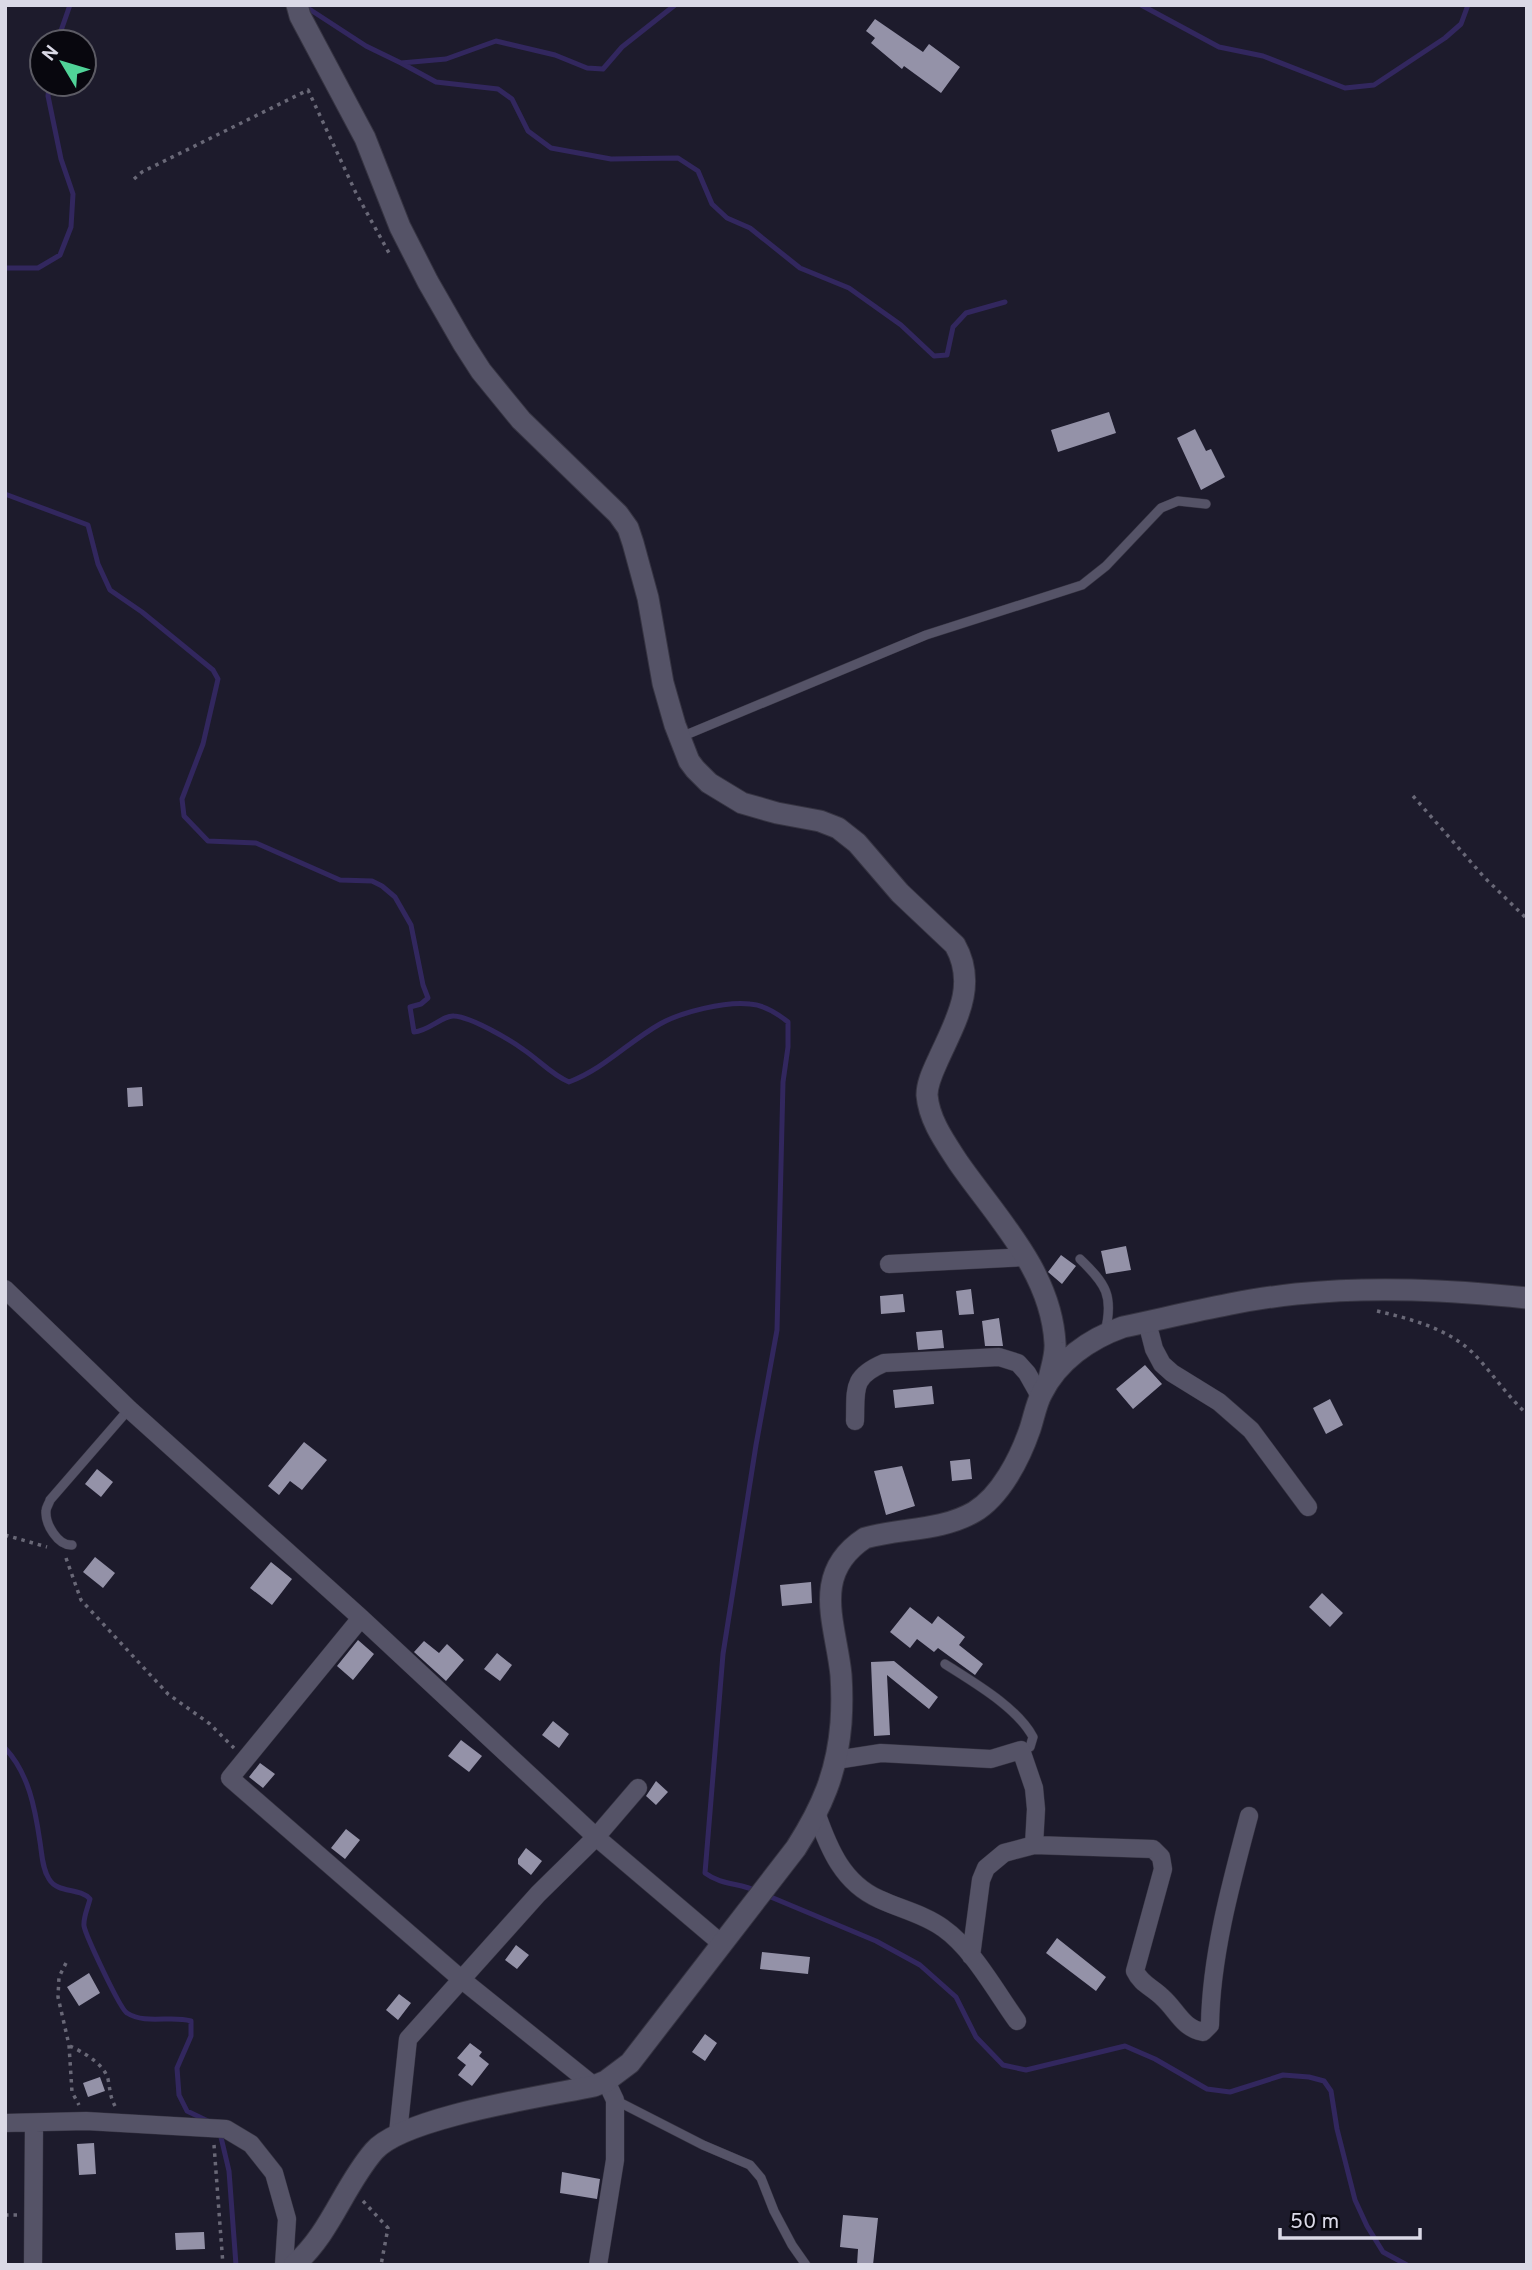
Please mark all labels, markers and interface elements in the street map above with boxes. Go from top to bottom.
north arrow [28,28,98,98]
text: N [38,41,65,67]
scale bar [1280,2196,1420,2240]
text: 50 m [1290,2209,1339,2236]

